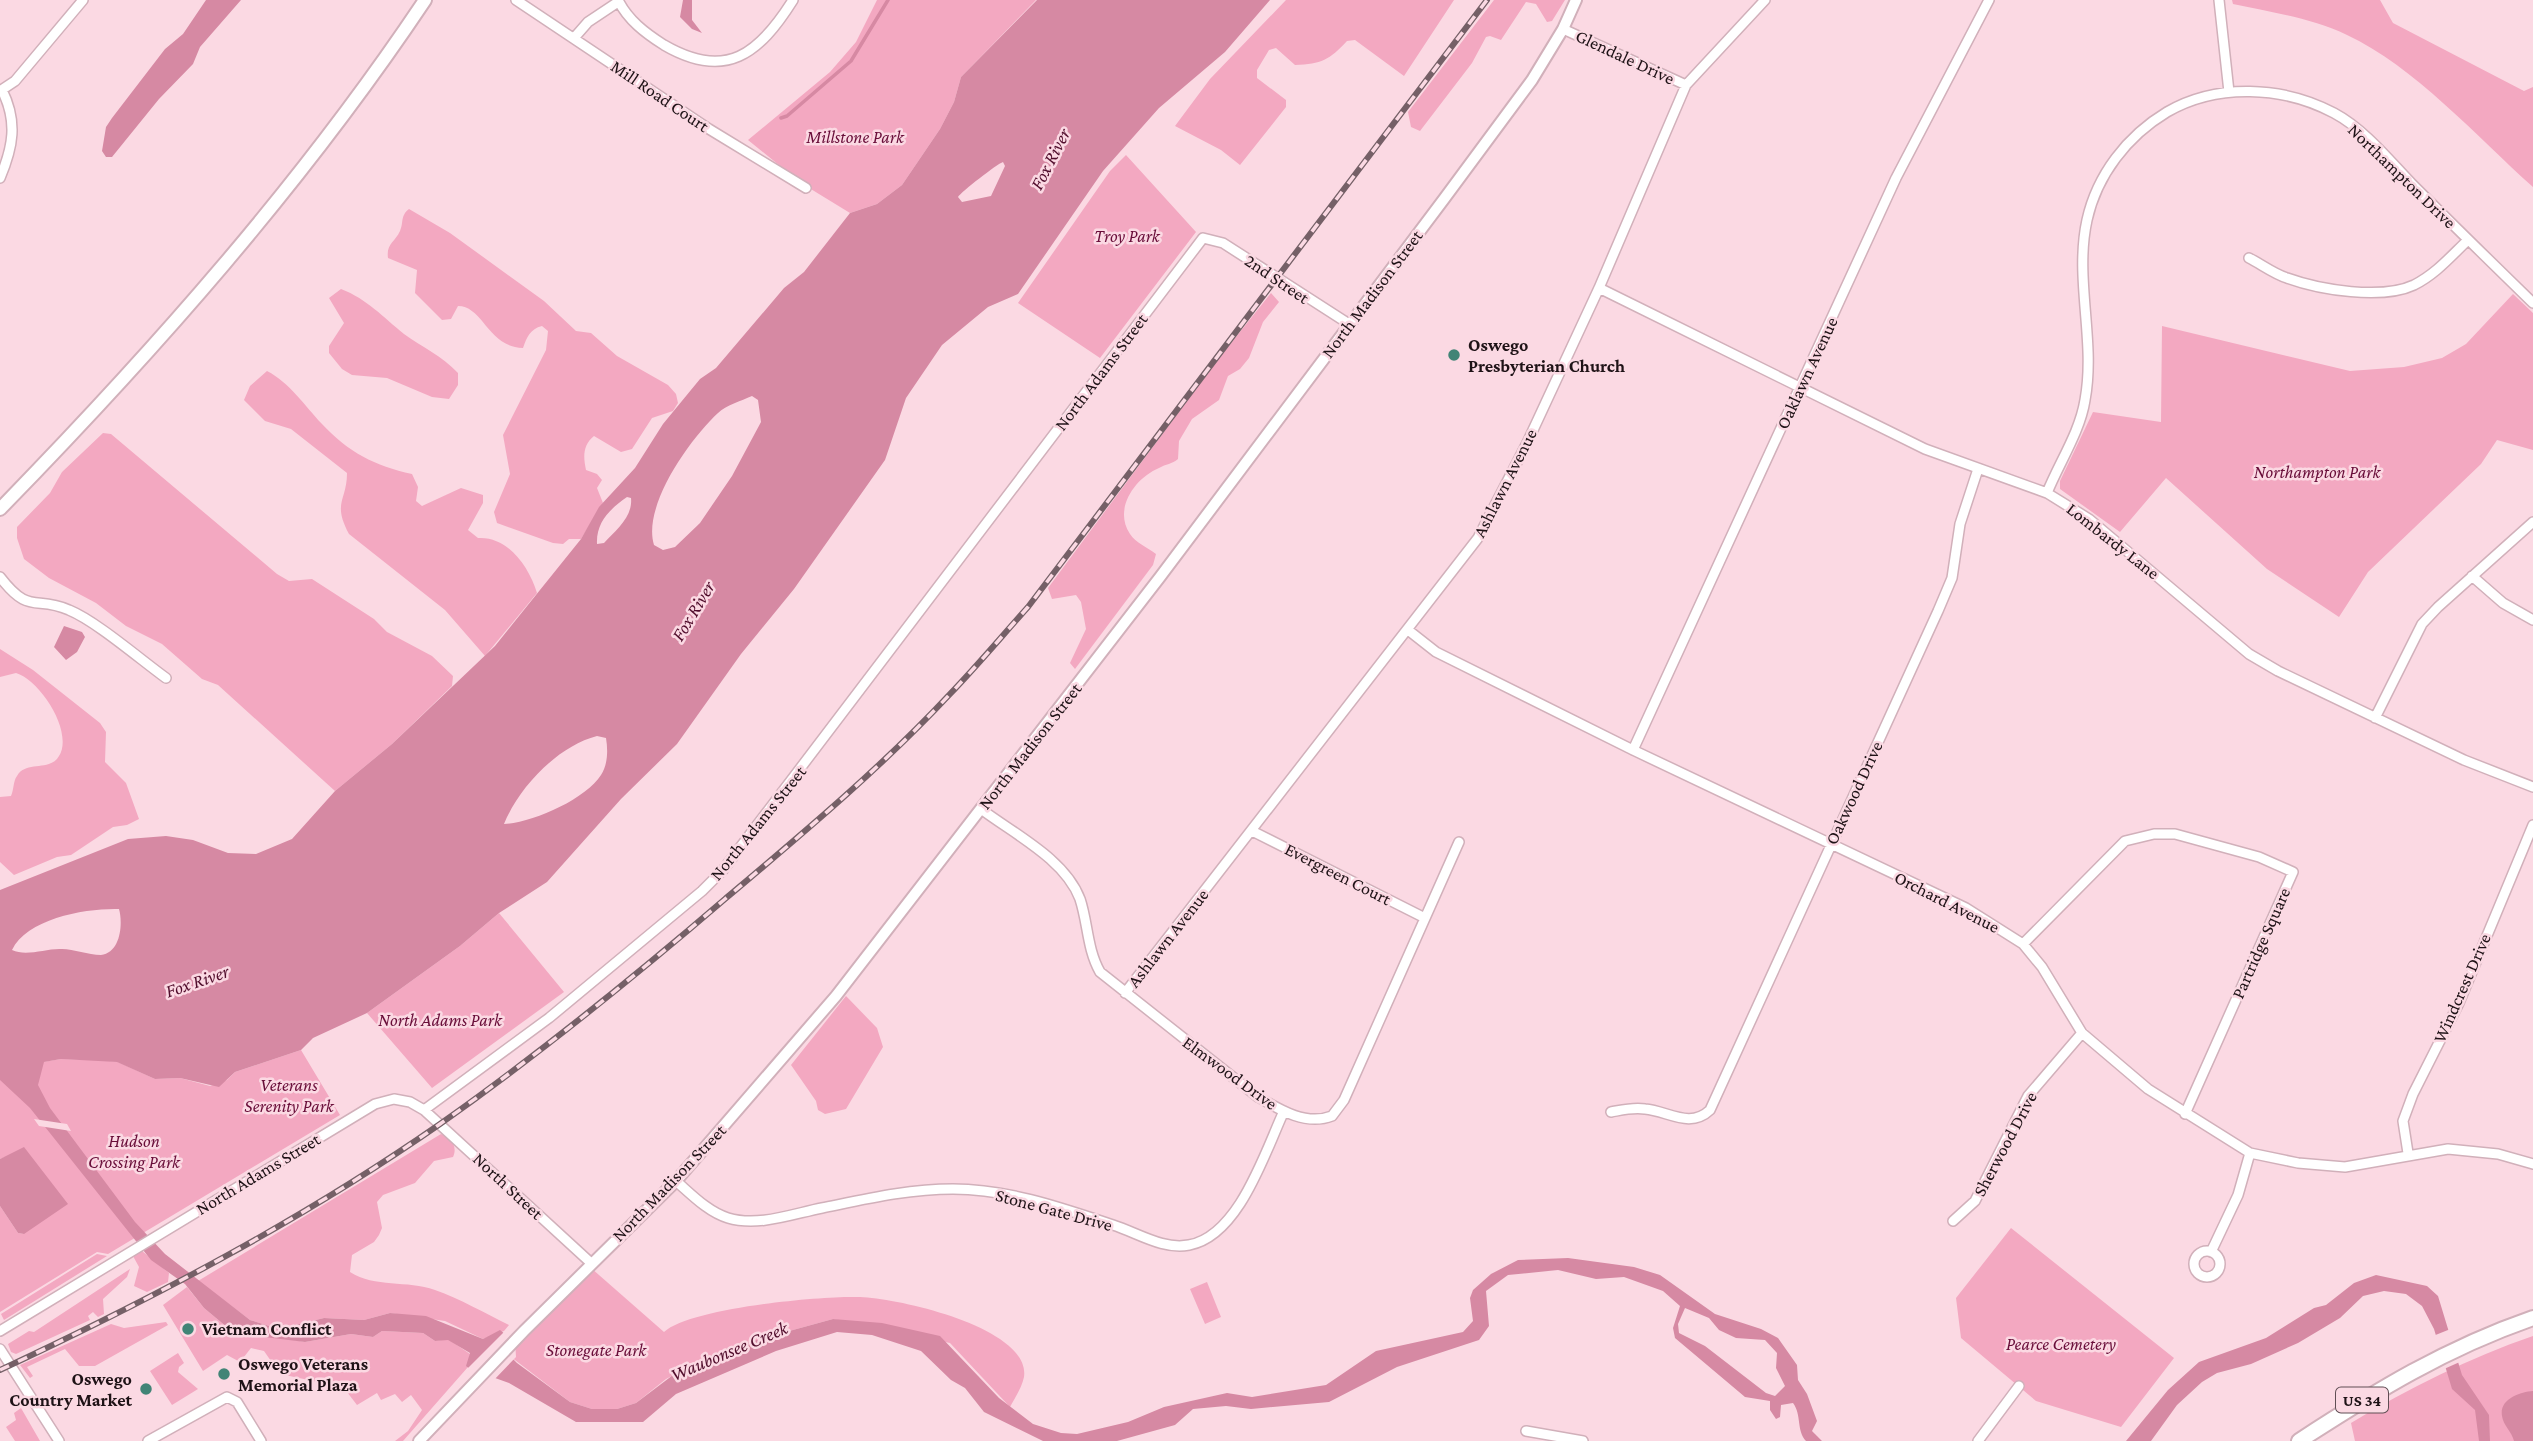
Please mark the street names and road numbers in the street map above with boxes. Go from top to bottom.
street label: Glendale Drive [1572,25,1678,89]
street label: Mill Road Court [607,56,714,137]
street label: Northampton Drive [2344,120,2460,233]
street label: North Madison Street [1317,225,1427,362]
street label: 2nd Street [1241,250,1314,308]
street label: North Adams Street [1051,309,1152,434]
street label: Oaklawn Avenue [1772,314,1842,432]
street label: Ashlawn Avenue [1469,425,1541,541]
street label: Lombardy Lane [2063,499,2163,583]
street label: North Madison Street [974,678,1086,813]
street label: Oakwood Drive [1821,738,1887,848]
street label: North Adams Street [706,761,811,884]
street label: Evergreen Court [1282,839,1395,910]
street label: Orchard Avenue [1891,867,2003,937]
street label: Partridge Square [2228,884,2294,1002]
street label: Ashlawn Avenue [1123,885,1213,991]
street label: Windcrest Drive [2429,930,2495,1046]
street label: Elmwood Drive [1179,1032,1281,1114]
street label: Sherwood Drive [1969,1088,2041,1200]
street label: North Madison Street [608,1120,731,1246]
street label: North Adams Street [192,1129,325,1219]
street label: North Street [469,1149,548,1224]
street label: Stone Gate Drive [993,1185,1115,1235]
road number: US 34 [2336,1388,2388,1412]

